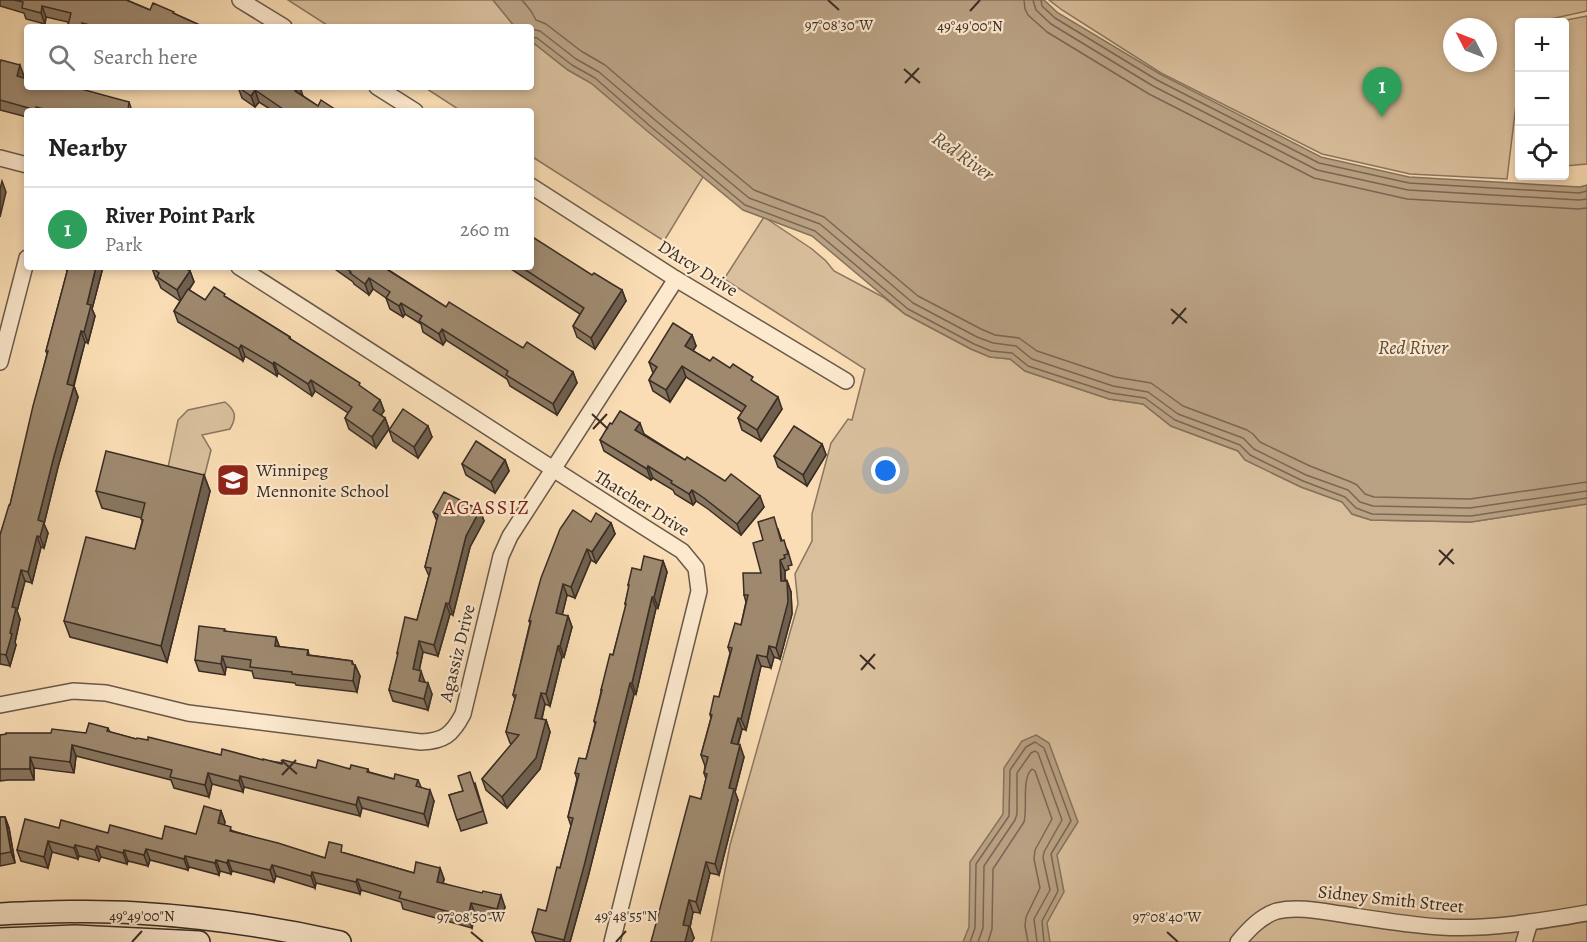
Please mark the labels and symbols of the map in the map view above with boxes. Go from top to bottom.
text: 97°08'30"W [805,15,873,35]
text: 49°49'00"N [937,16,1003,36]
north arrow [1443,18,1497,72]
pin: 1 [1362,68,1402,117]
water label: Red River [927,125,1000,188]
street label: D'Arcy Drive [653,234,743,302]
water label: Red River [1378,334,1449,361]
your location [871,456,900,485]
place label: Winnipeg Mennonite School [255,458,390,503]
school or university icon: Winnipeg Mennonite School [215,462,251,498]
street label: Thatcher Drive [590,464,694,542]
district label: AGASSIZ [443,494,530,521]
street label: Agassiz Drive [433,602,481,705]
street label: Sidney Smith Street [1317,879,1465,919]
text: 49°49'00"N [109,906,175,926]
text: 49°48'55"N [594,906,658,926]
text: 97°08'50"W [437,907,505,927]
text: 97°08'40"W [1133,907,1201,927]

